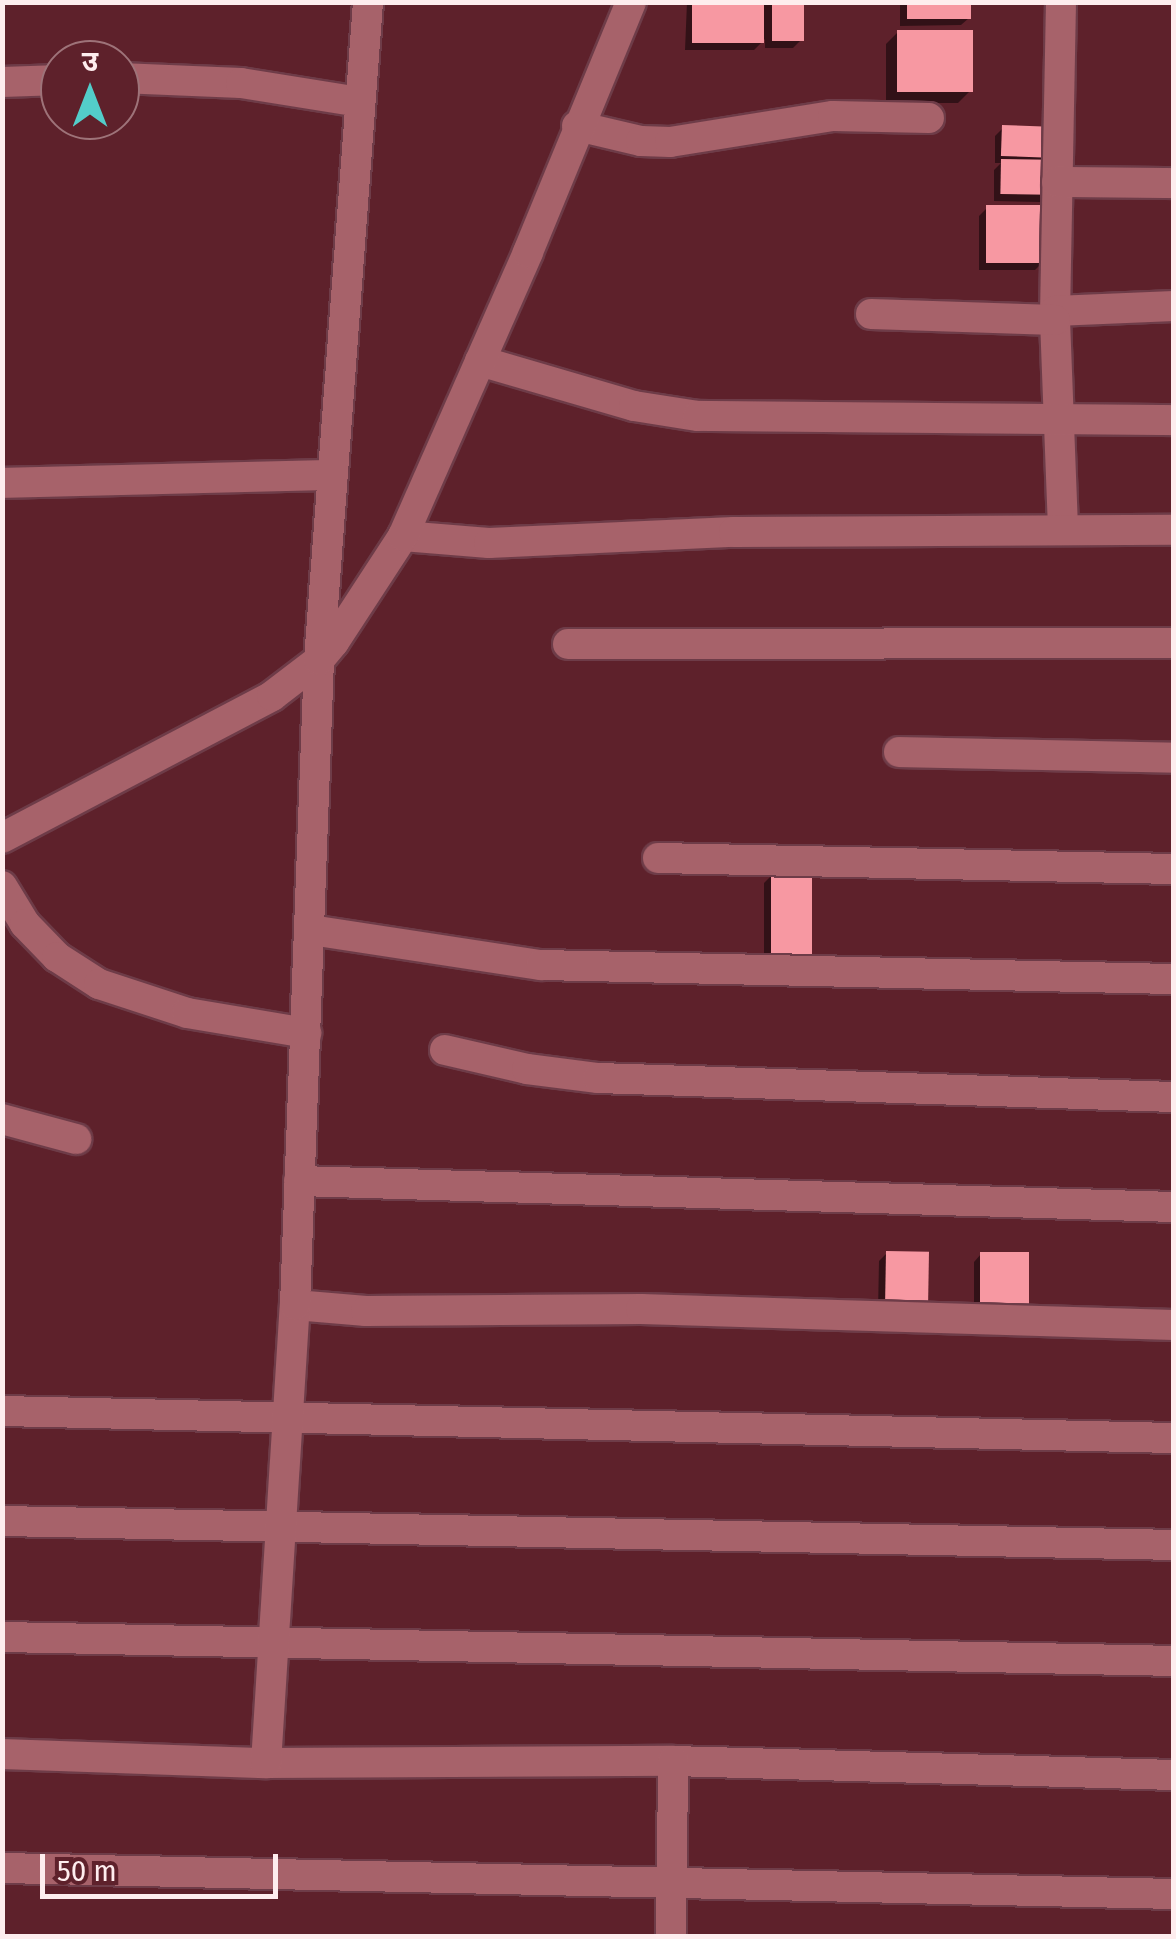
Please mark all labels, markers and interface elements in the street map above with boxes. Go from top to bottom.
north arrow [40,40,140,140]
text: उ [82,45,98,78]
scale bar [45,1834,282,1896]
text: 50 m [57,1853,117,1889]

